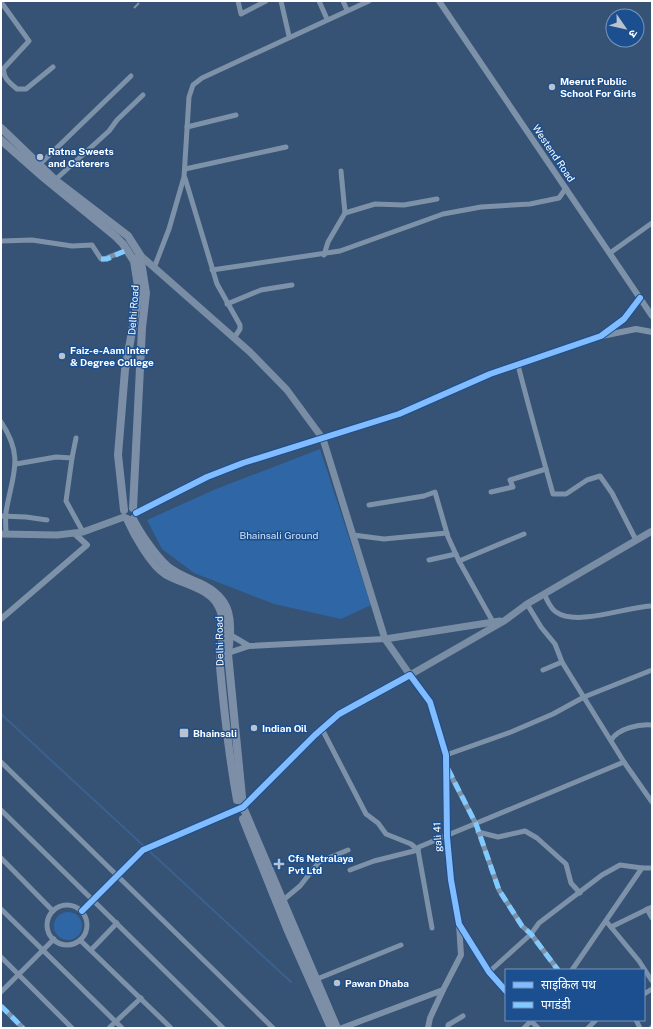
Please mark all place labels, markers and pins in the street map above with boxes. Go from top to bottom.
place label: Meerut Public School For Girls [560,75,636,99]
marker: Meerut Public School For Girls [547,82,557,92]
place label: Ratna Sweets and Caterers [48,145,114,169]
marker: Ratna Sweets and Caterers [35,152,45,162]
place label: Faiz-e-Aam Inter & Degree College [70,344,154,368]
marker: Faiz-e-Aam Inter & Degree College [57,351,67,361]
place label: Indian Oil [262,722,307,734]
marker: Indian Oil [249,723,259,733]
marker: Bhainsali [178,727,190,739]
place label: Bhainsali [193,727,237,739]
place label: Cfs Netralaya Pvt Ltd [288,852,354,876]
marker: Cfs Netralaya Pvt Ltd [273,858,285,870]
place label: Pawan Dhaba [345,977,409,989]
marker: Pawan Dhaba [332,978,342,988]

